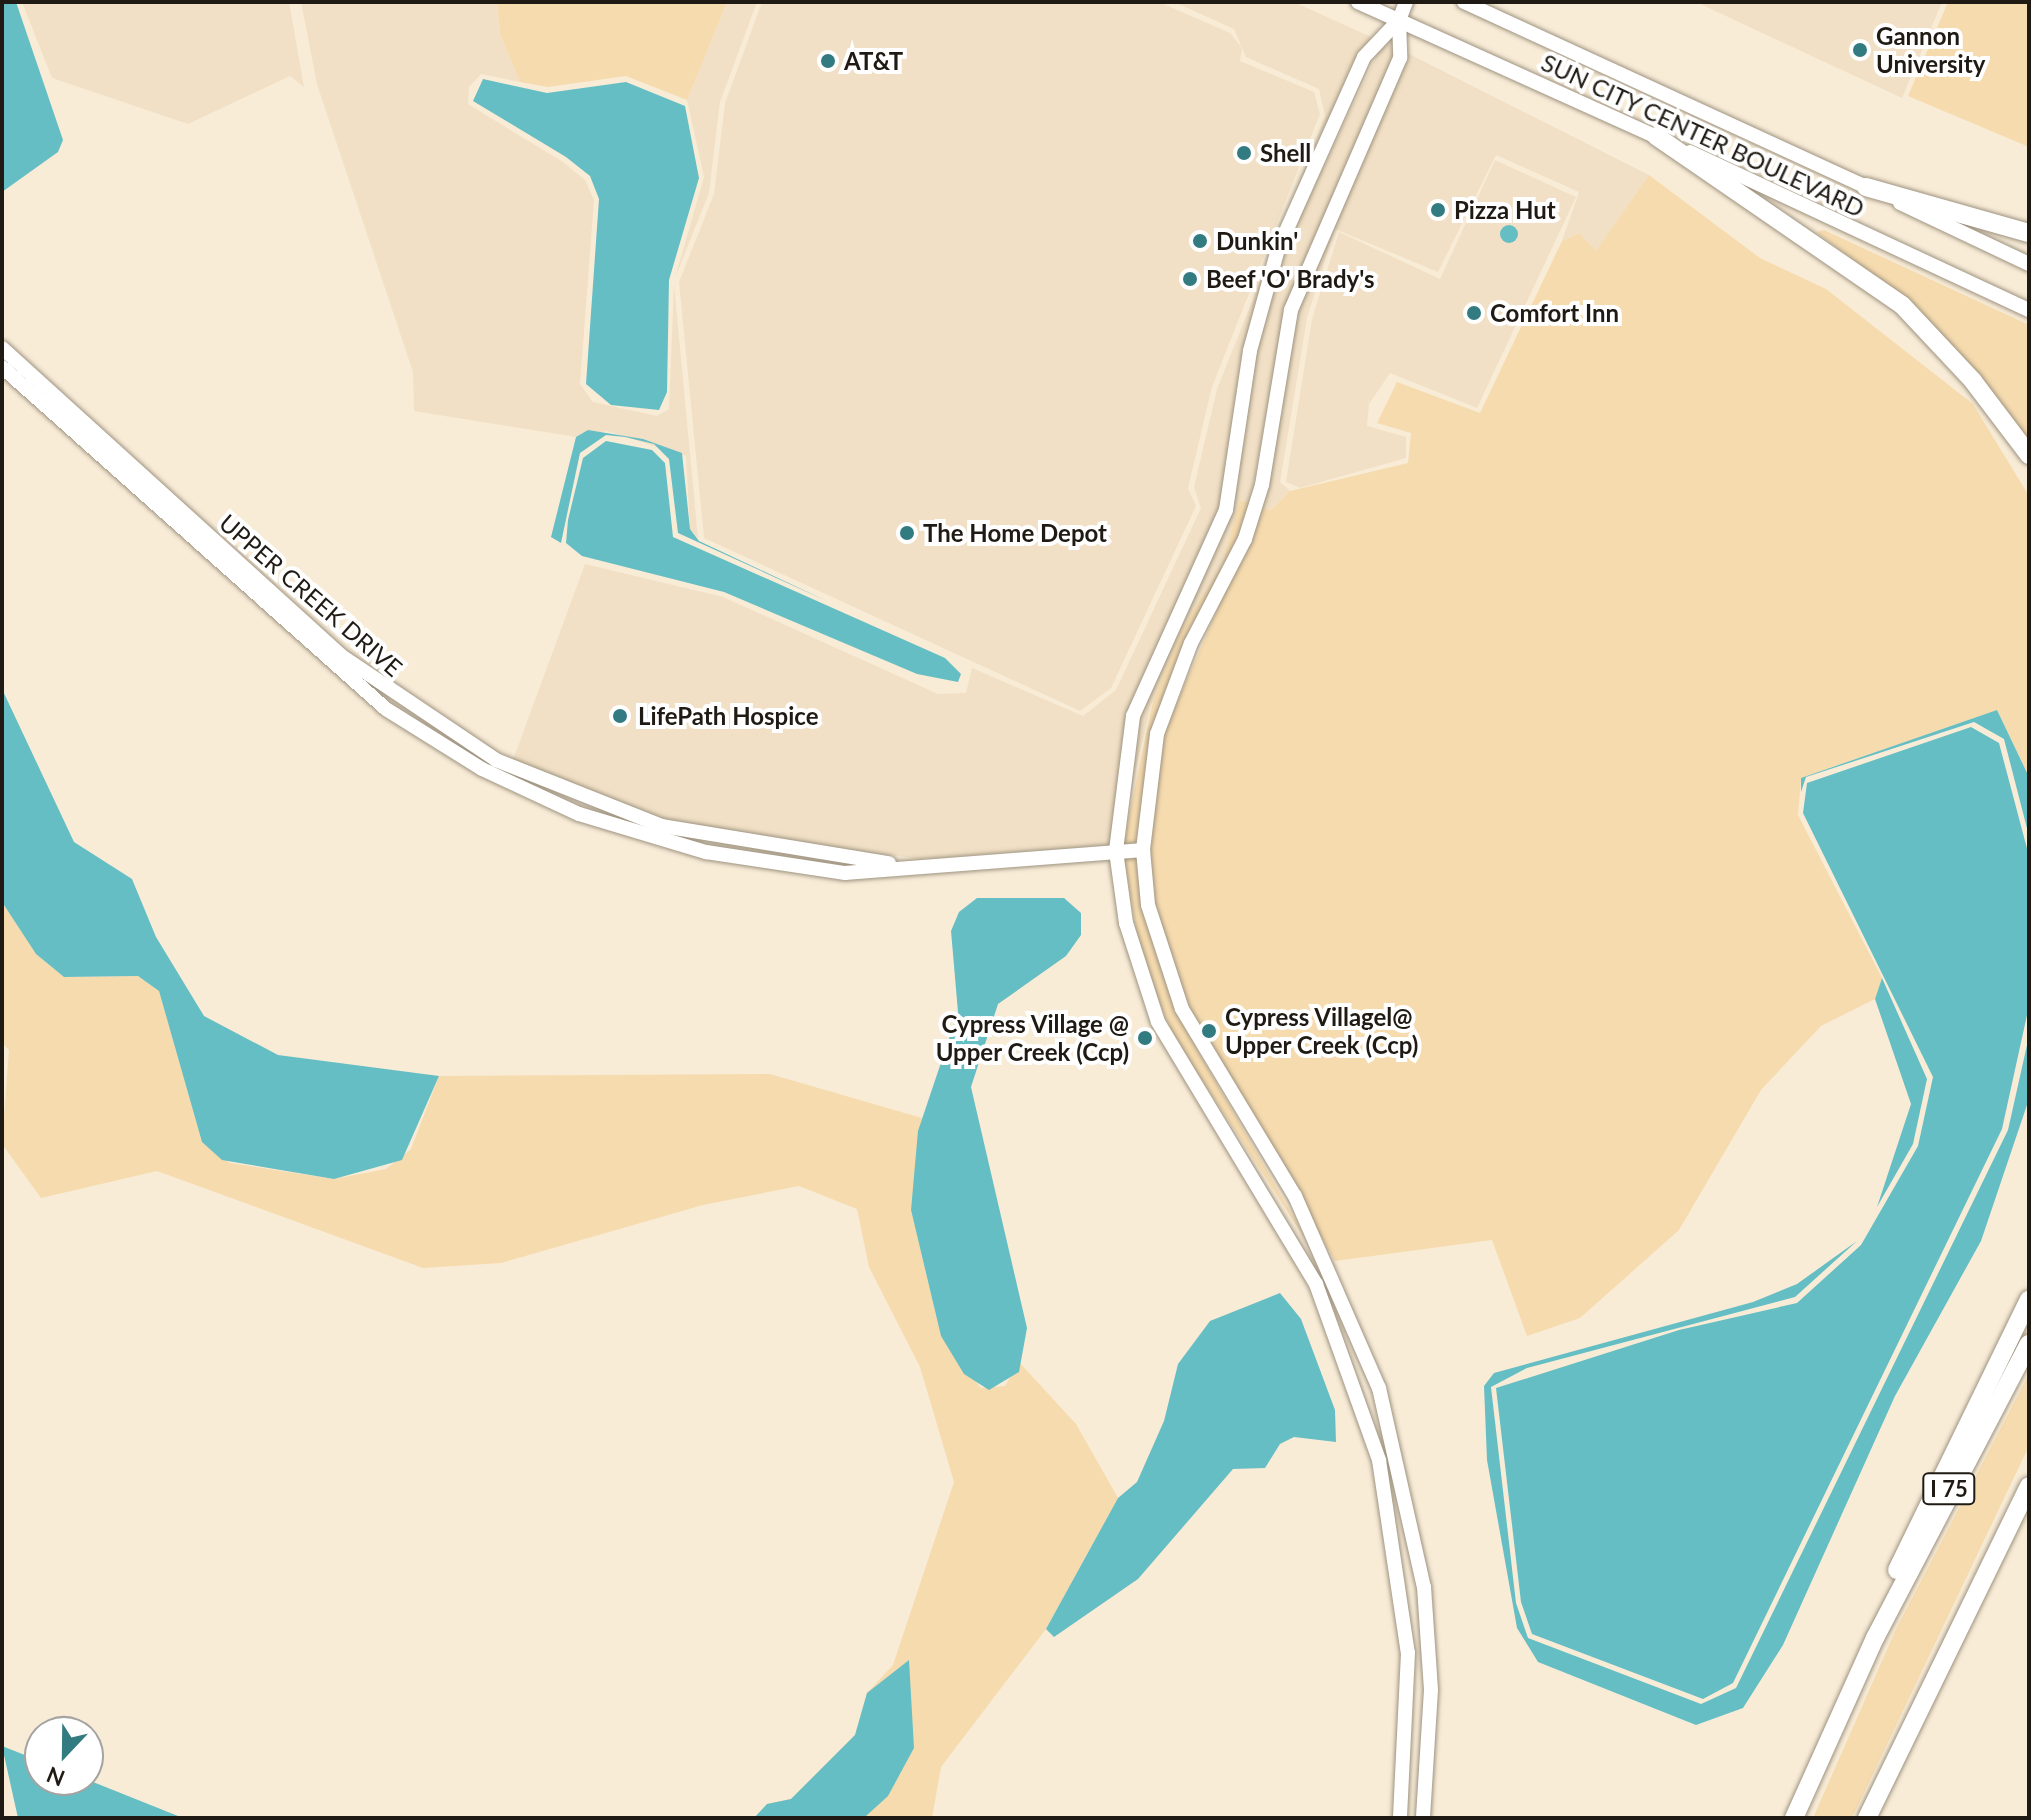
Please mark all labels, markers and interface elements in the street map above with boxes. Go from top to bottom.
place label: Gannon University [1876,22,1985,78]
marker: Gannon University [1851,41,1869,59]
place label: AT&T [844,47,903,75]
street label: SUN CITY CENTER BOULEVARD [1537,47,1869,223]
marker: AT&T [819,52,837,70]
place label: Shell [1260,139,1311,167]
marker: Shell [1235,144,1253,162]
place label: Pizza Hut [1454,196,1556,224]
marker: Pizza Hut [1429,201,1447,219]
place label: Dunkin' [1216,227,1298,255]
marker: Dunkin' [1191,232,1209,250]
place label: Beef 'O' Brady's [1206,265,1375,293]
marker: Beef 'O' Brady's [1181,270,1199,288]
place label: Comfort Inn [1490,299,1619,327]
marker: Comfort Inn [1465,304,1483,322]
street label: UPPER CREEK DRIVE [214,508,408,682]
place label: The Home Depot [923,519,1107,547]
marker: The Home Depot [898,524,916,542]
place label: LifePath Hospice [638,702,819,730]
marker: LifePath Hospice [609,705,631,727]
place label: Cypress Villagel@ Upper Creek (Ccp) [1225,1003,1419,1059]
place label: Cypress Village @ Upper Creek (Ccp) [935,1010,1129,1066]
marker: Cypress Villagel@ Upper Creek (Ccp) [1200,1022,1218,1040]
marker: Cypress Village @ Upper Creek (Ccp) [1136,1029,1154,1047]
road number: I 75 [1921,1471,1977,1507]
north arrow [24,1716,104,1796]
text: N [43,1761,68,1793]

